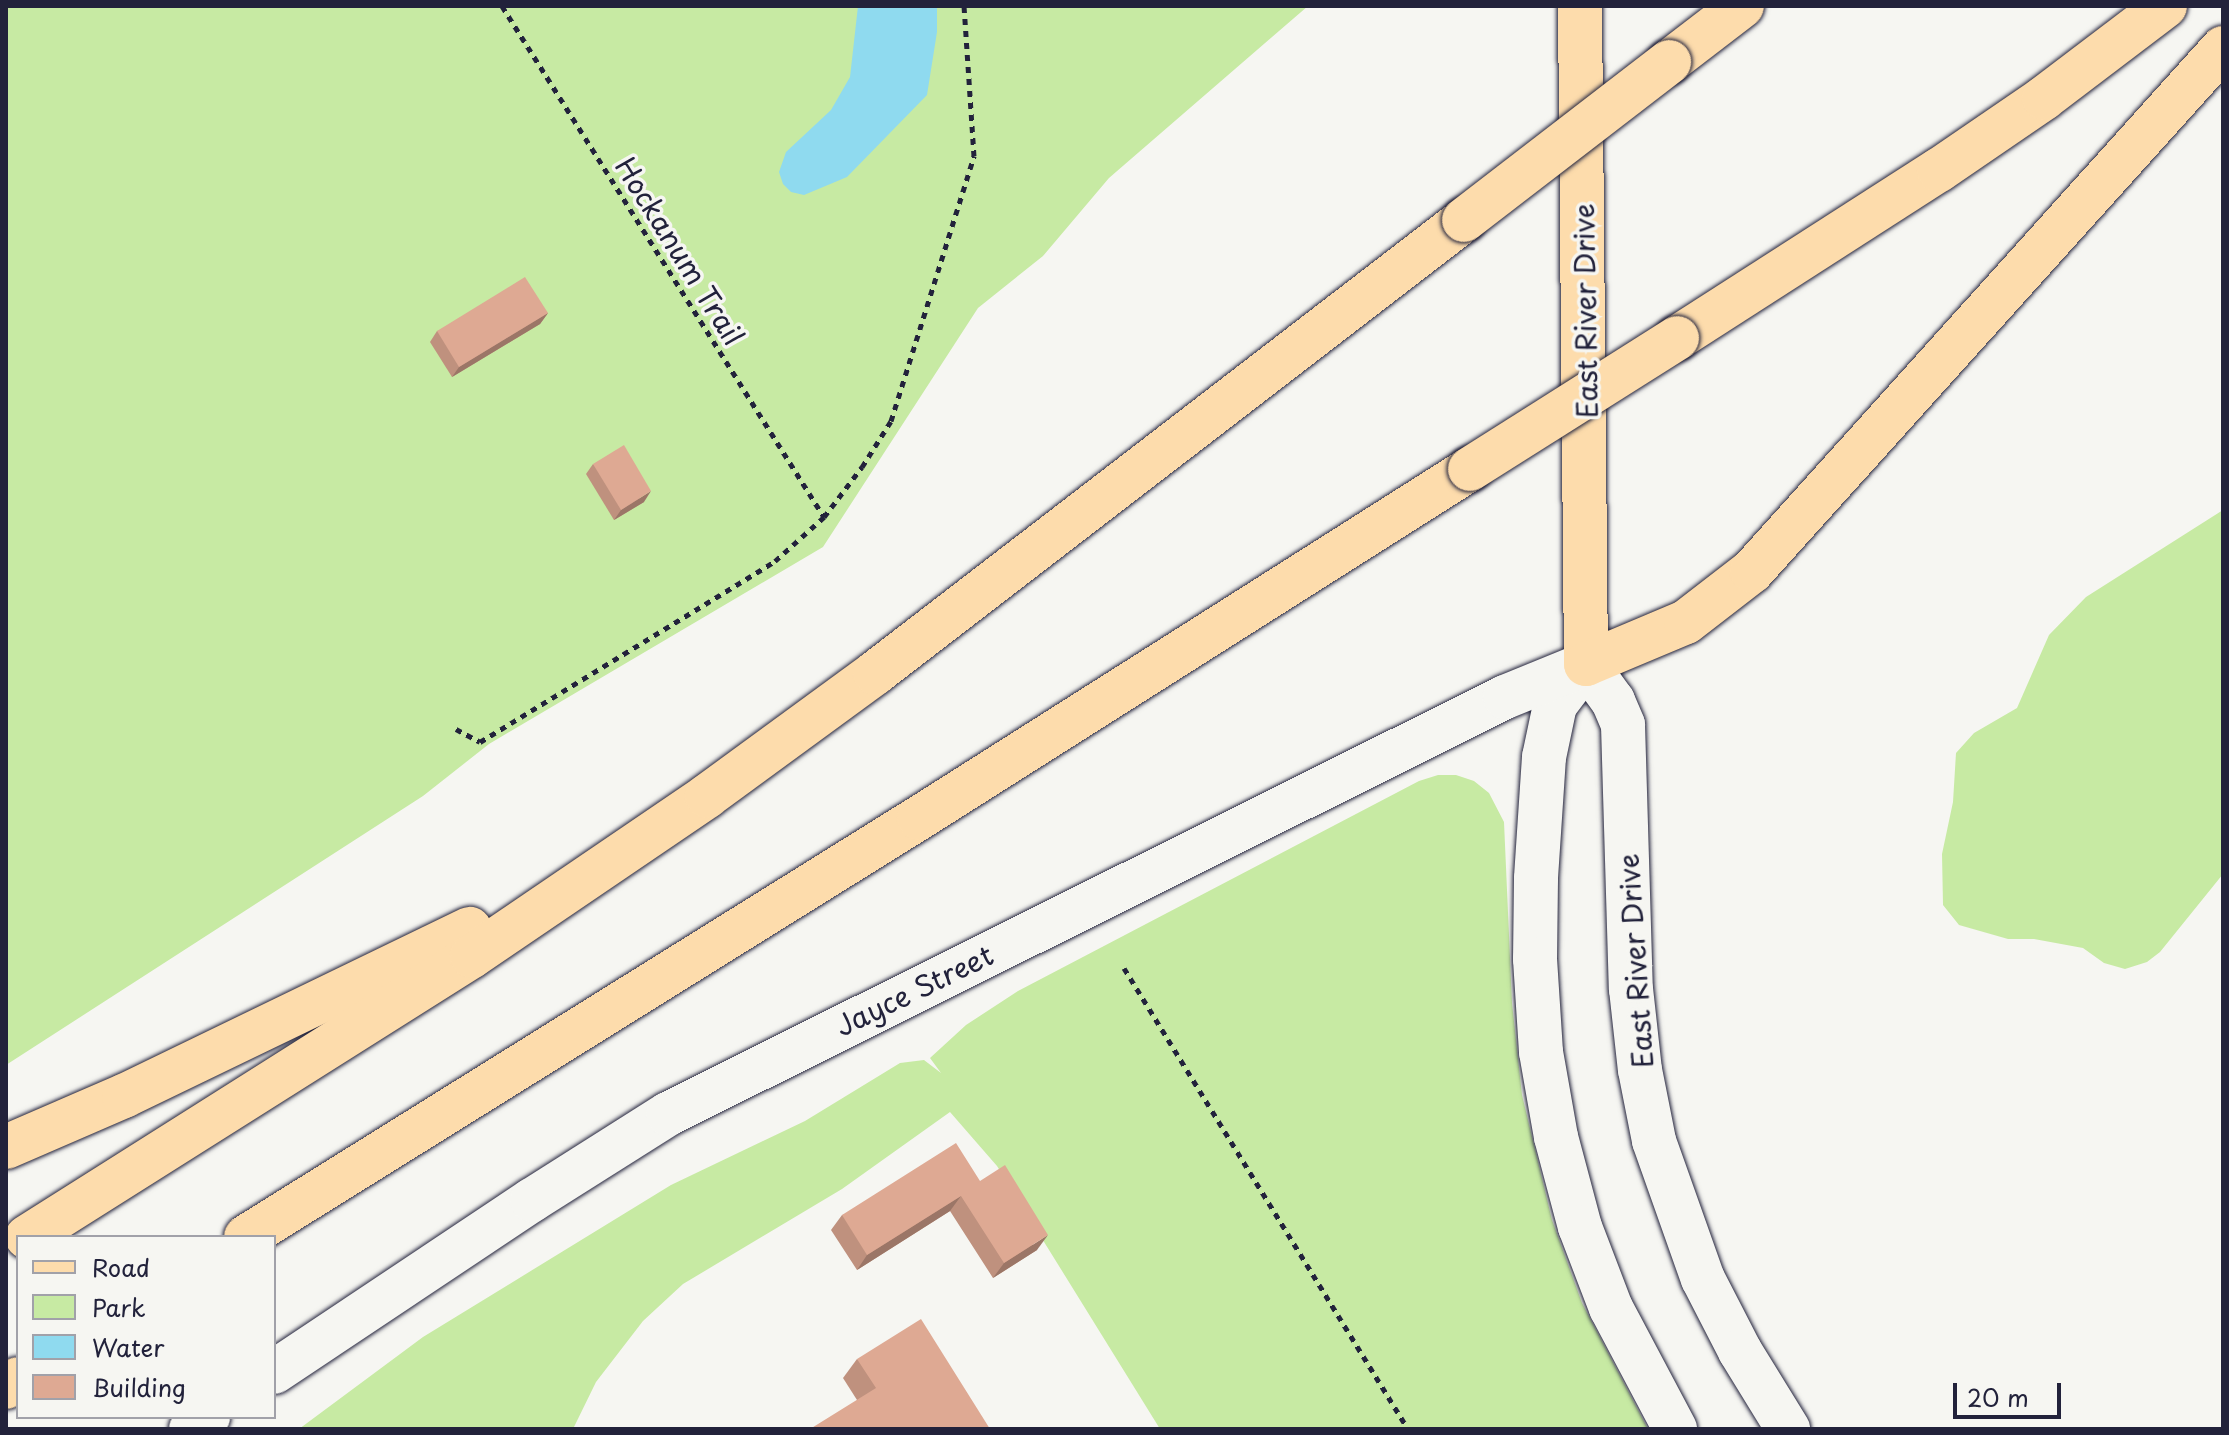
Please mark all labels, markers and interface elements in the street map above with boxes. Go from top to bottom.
street label: Hockanum Trail [609,151,751,351]
street label: East River Drive [1566,202,1604,420]
street label: East River Drive [1611,852,1659,1070]
street label: Jayce Street [829,937,999,1043]
legend [16,1235,276,1419]
text: Road [92,1249,150,1285]
text: Park [92,1289,146,1325]
text: Water [92,1329,164,1365]
scale bar [1957,1367,2065,1417]
text: Building [92,1369,186,1405]
text: 20 m [1967,1379,2029,1415]

